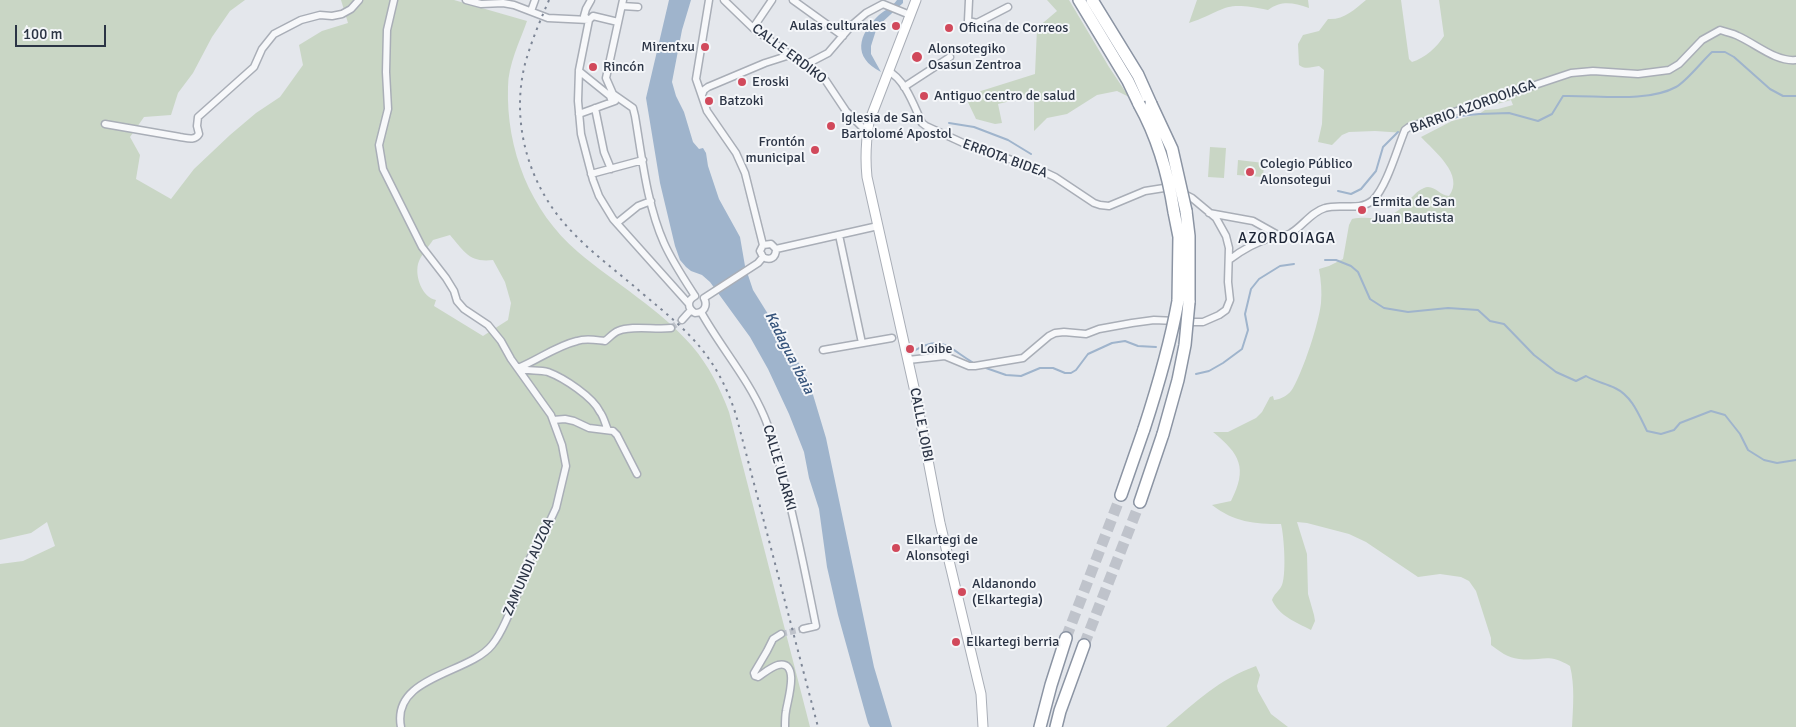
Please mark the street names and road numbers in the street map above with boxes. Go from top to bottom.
street label: CALLE ERDIKO [748,20,830,88]
street label: BARRIO AZORDOIAGA [1408,76,1538,138]
street label: ERROTA BIDEA [960,136,1050,182]
street label: CALLE LOIBI [906,387,936,463]
street label: CALLE ULARKI [759,423,799,513]
street label: ZAMUNDI AUZOA [500,515,558,619]

